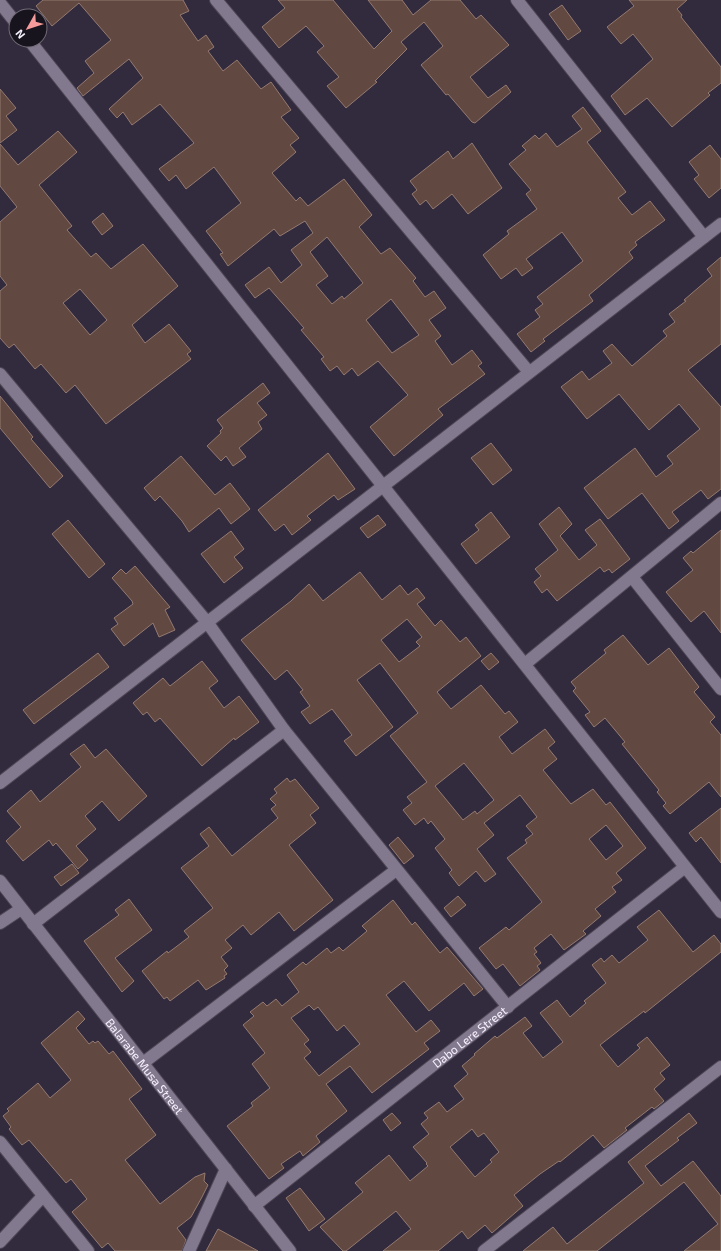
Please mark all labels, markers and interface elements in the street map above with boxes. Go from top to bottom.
north arrow [8,8,48,48]
text: N [12,27,27,42]
street label: Dabo Lere Street [429,1003,510,1070]
street label: Balarabe Musa Street [103,1015,187,1117]

